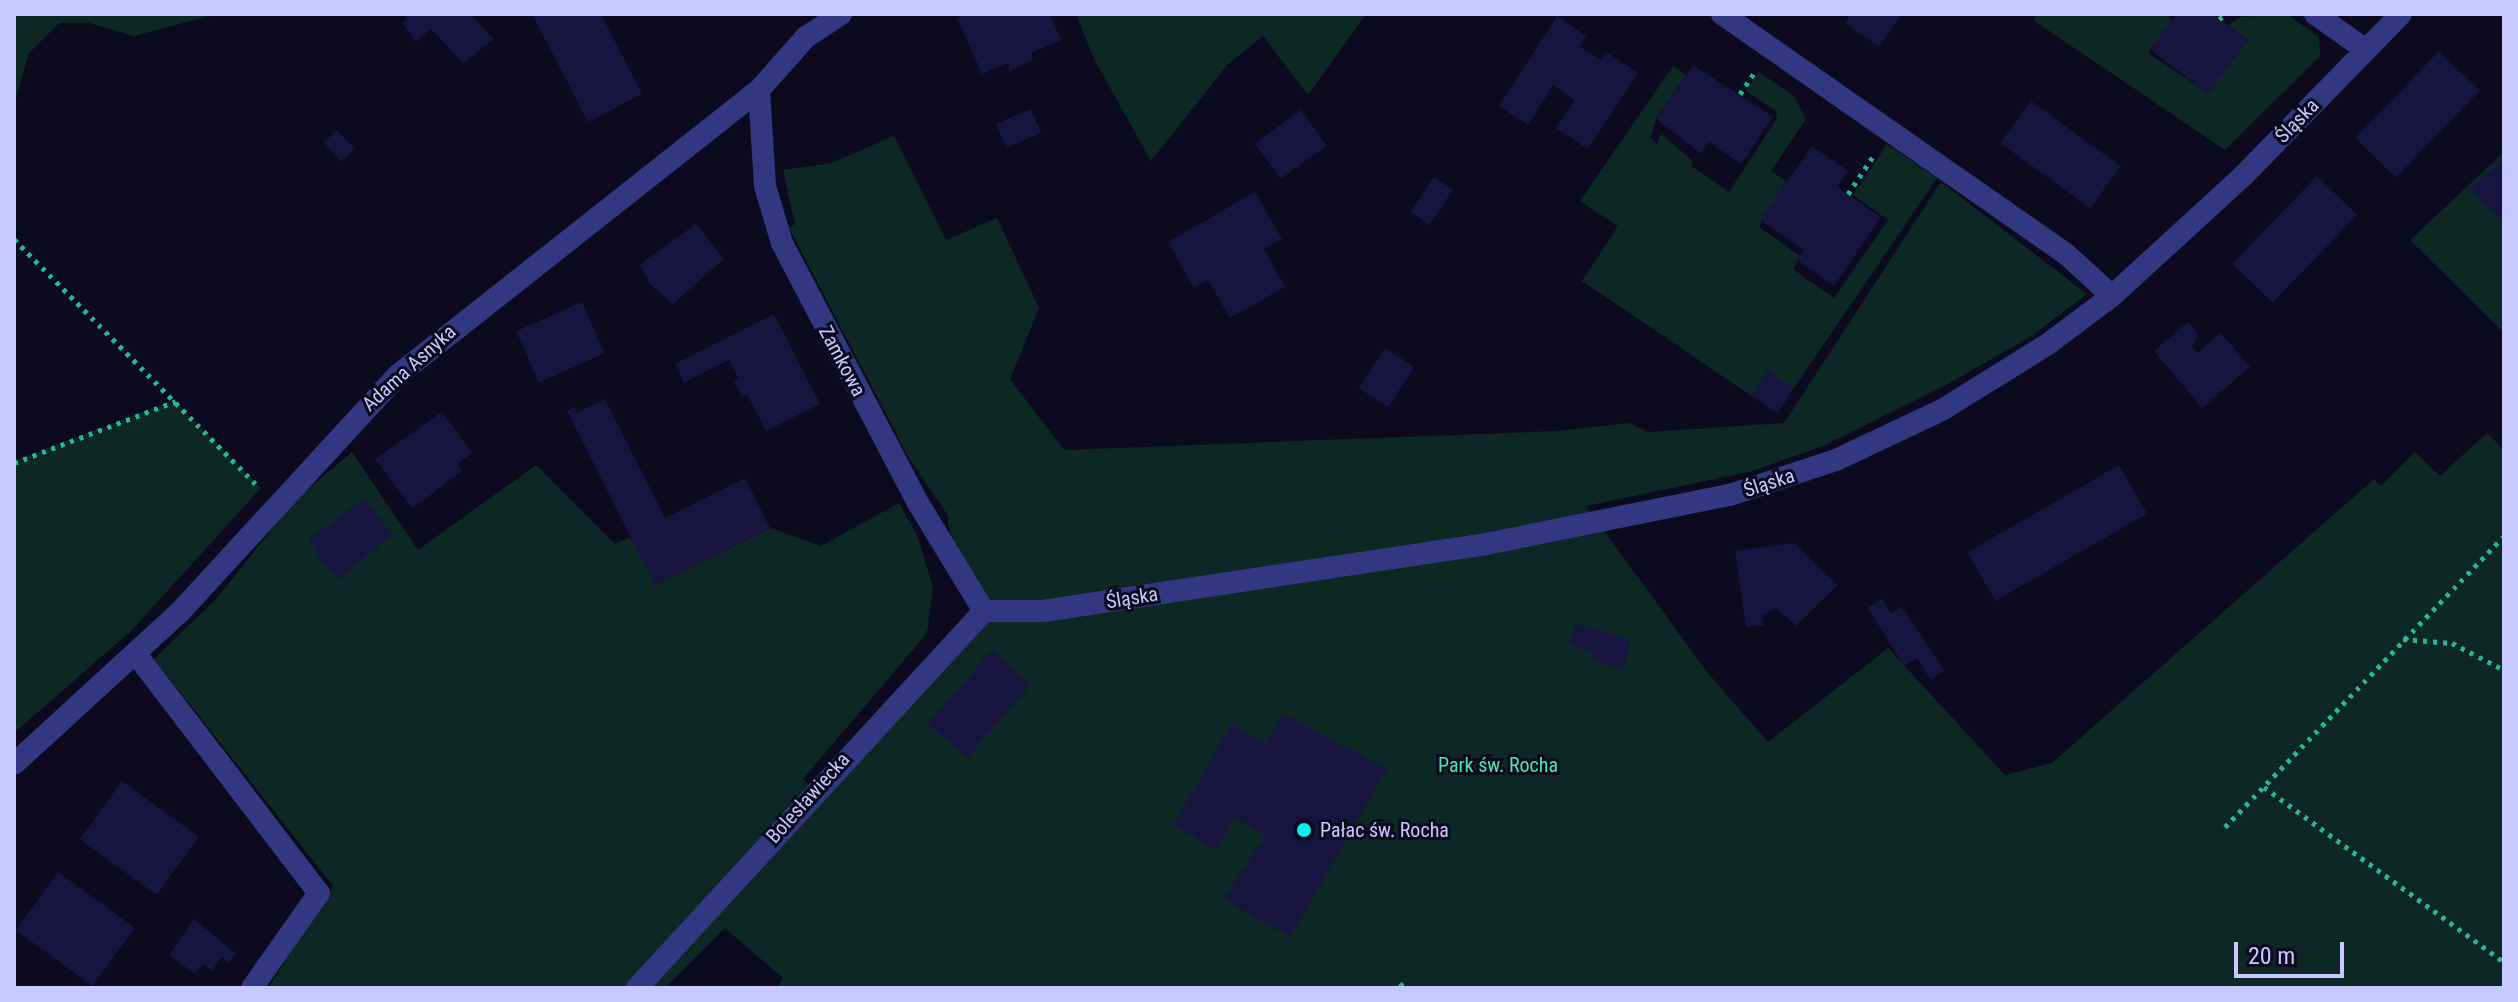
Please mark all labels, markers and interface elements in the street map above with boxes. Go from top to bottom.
street label: Śląska [2270,94,2324,148]
street label: Adama Asnyka [357,320,461,416]
street label: Zamkowa [813,321,871,401]
street label: Śląska [1740,464,1798,502]
street label: Śląska [1104,582,1160,614]
street label: Bolesławiecka [761,748,855,848]
park label: Park św. Rocha [1438,753,1558,777]
place label: Pałac św. Rocha [1320,818,1449,842]
marker: Pałac św. Rocha [1295,821,1313,839]
scale bar [2238,926,2348,976]
text: 20 m [2248,942,2295,970]

